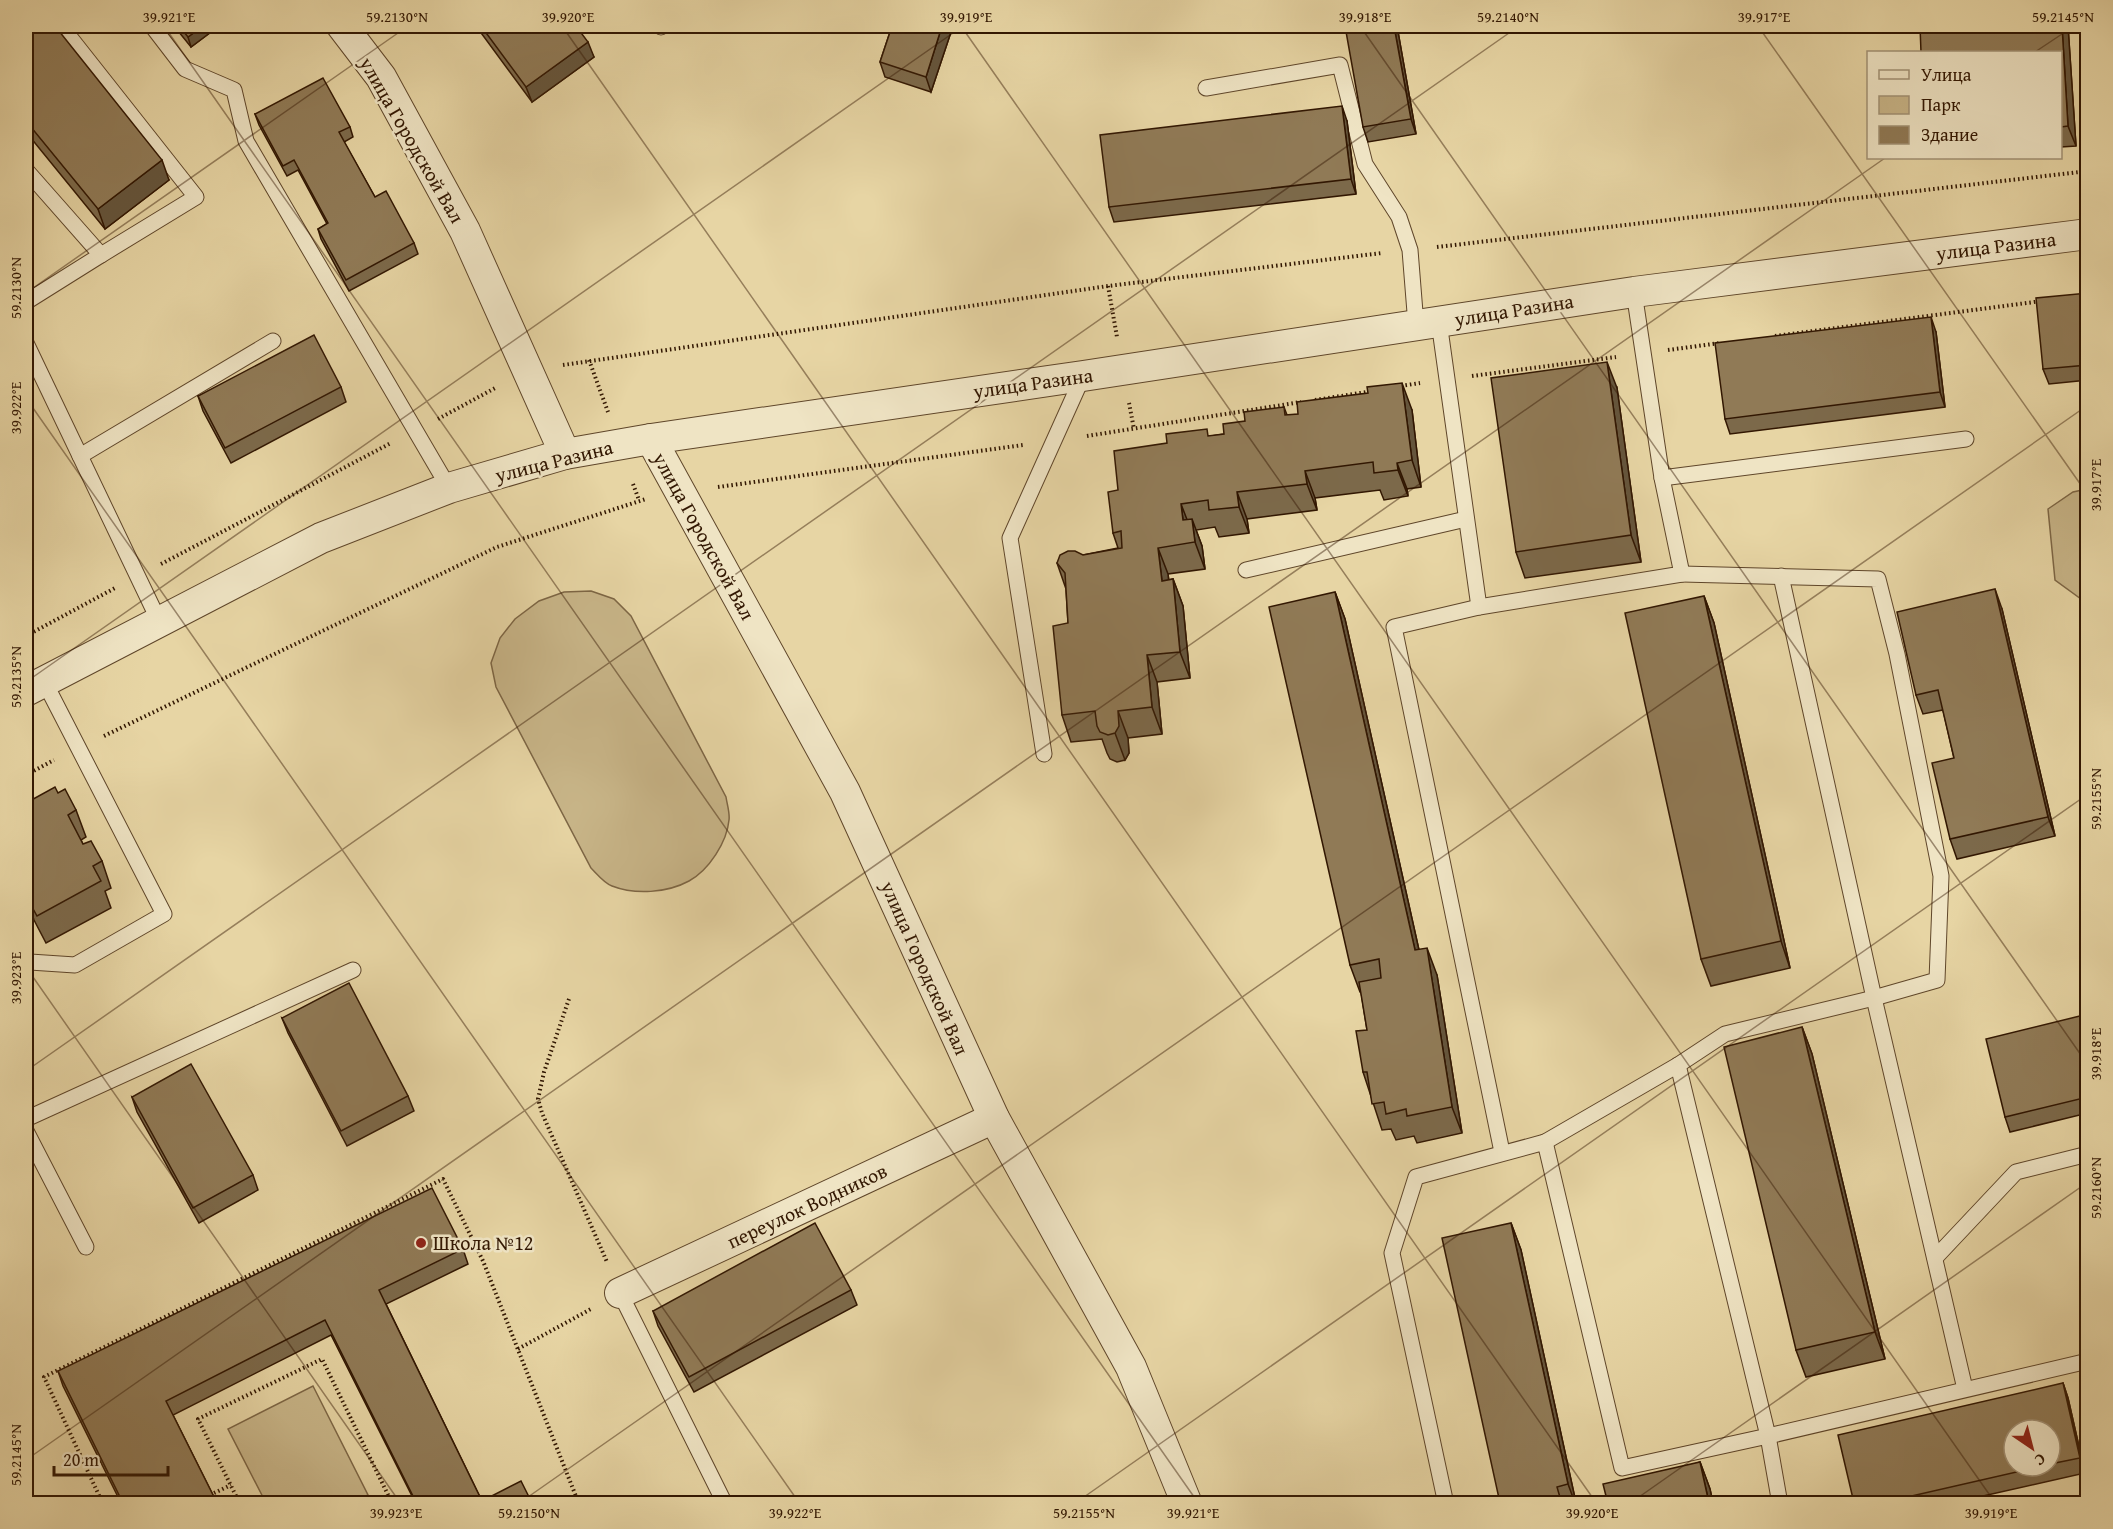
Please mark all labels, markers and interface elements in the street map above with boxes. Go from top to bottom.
text: 39.921°E [143,6,196,27]
text: 59.2130°N [366,6,428,27]
text: 39.920°E [542,6,595,27]
text: 39.919°E [940,6,993,27]
text: 39.918°E [1339,6,1392,27]
text: 59.2140°N [1477,6,1539,27]
text: 39.917°E [1738,6,1791,27]
text: 59.2145°N [2032,6,2094,27]
street label: улица Городской Вал [352,50,472,228]
legend [1867,51,2062,159]
text: Улица [1921,61,1972,88]
text: Парк [1921,91,1961,118]
text: Здание [1921,121,1978,148]
street label: улица Разина [1933,224,2058,267]
text: 59.2130°N [5,257,26,319]
street label: улица Разина [1451,286,1576,333]
street label: улица Разина [970,360,1095,405]
text: 39.922°E [5,381,26,434]
street label: улица Разина [491,432,616,489]
street label: улица Городской Вал [646,446,763,625]
text: 39.917°E [2085,458,2106,511]
text: 59.2135°N [5,646,26,708]
text: 59.2155°N [2085,768,2106,830]
street label: улица Городской Вал [874,875,977,1060]
text: 39.923°E [5,951,26,1004]
text: 39.918°E [2085,1027,2106,1080]
street label: переулок Водников [722,1156,892,1255]
text: 59.2160°N [2085,1157,2106,1219]
place label: Школа №12 [433,1228,533,1257]
marker: Школа №12 [414,1236,428,1250]
north arrow [2002,1418,2062,1478]
text: 59.2145°N [5,1424,26,1486]
scale bar [54,1439,168,1477]
text: 20 m [63,1446,99,1473]
text: С [2030,1448,2051,1473]
text: 39.923°E [370,1502,423,1523]
text: 59.2150°N [498,1502,560,1523]
text: 39.922°E [769,1502,822,1523]
text: 59.2155°N [1053,1502,1115,1523]
text: 39.921°E [1167,1502,1220,1523]
text: 39.920°E [1566,1502,1619,1523]
text: 39.919°E [1965,1502,2018,1523]

